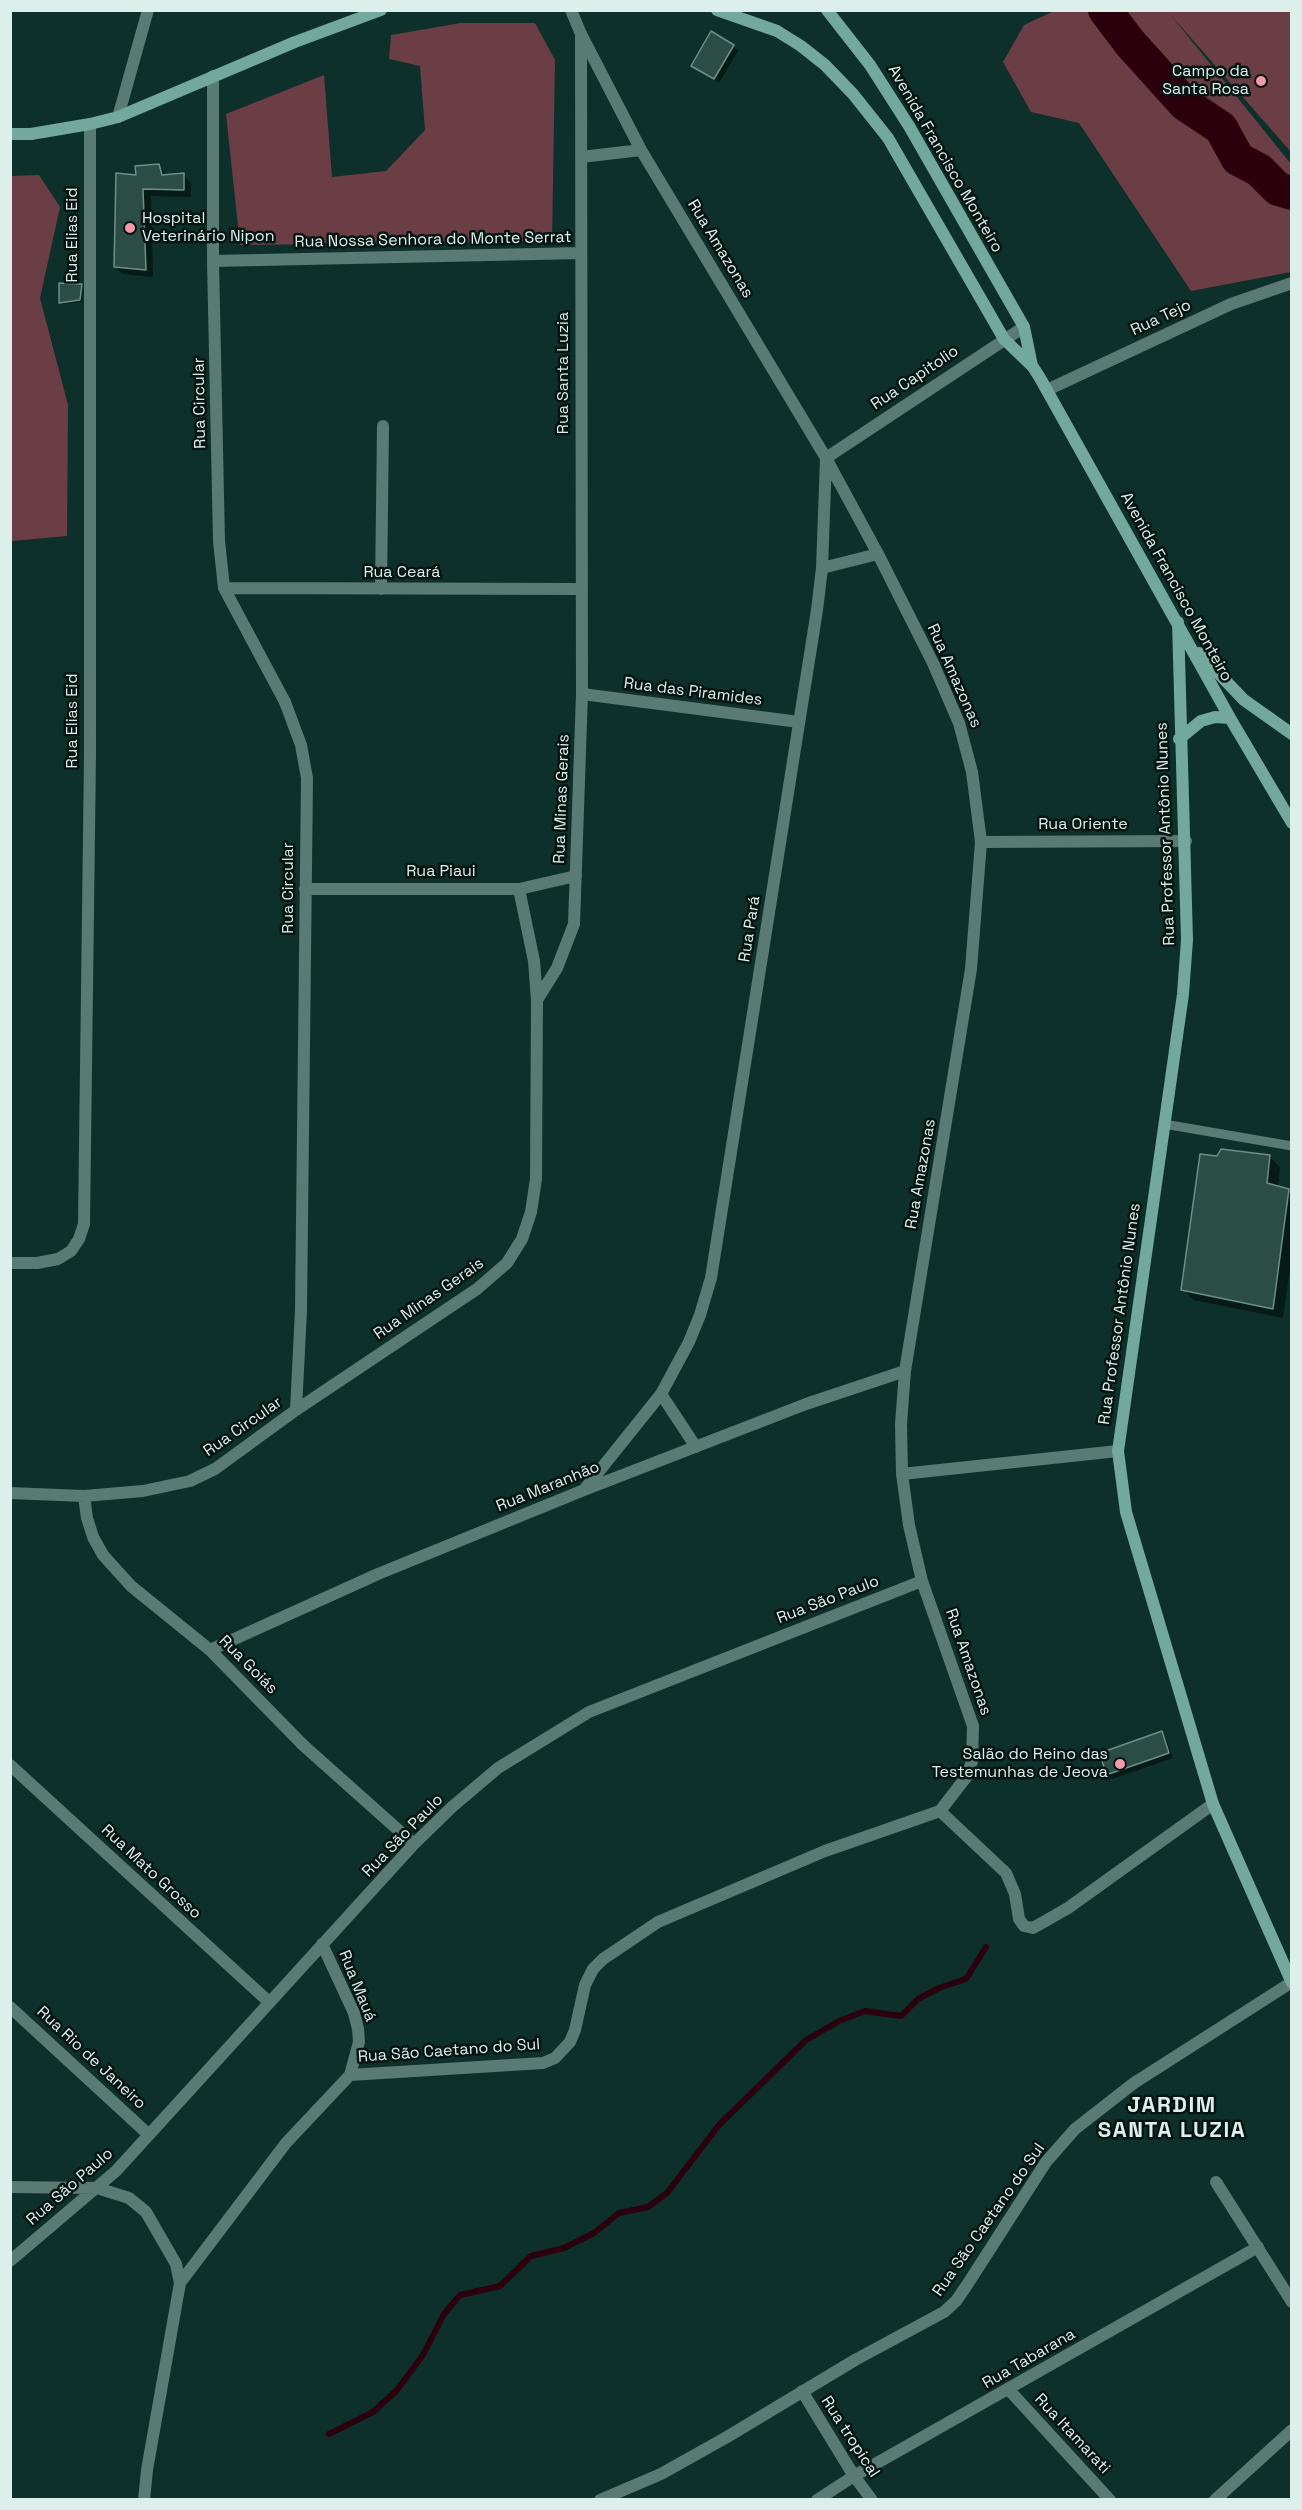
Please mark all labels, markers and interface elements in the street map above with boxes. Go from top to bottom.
street label: Avenida Francisco Monteiro [883,62,1007,256]
place label: Campo da Santa Rosa [1162,62,1249,100]
marker: Campo da Santa Rosa [1254,74,1268,88]
street label: Rua Elias Eid [63,188,83,282]
street label: Rua Amazonas [683,196,757,302]
place label: Hospital Veterinário Nipon [142,209,274,247]
marker: Hospital Veterinário Nipon [123,221,137,235]
street label: Rua Nossa Senhora do Monte Serrat [294,228,572,252]
street label: Rua Tejo [1128,296,1194,340]
street label: Rua Santa Luzia [554,312,574,434]
street label: Rua Capitolio [868,342,962,414]
street label: Rua Circular [190,357,210,449]
street label: Avenida Francisco Monteiro [1116,489,1236,685]
street label: Rua Ceará [363,563,441,583]
street label: Rua Amazonas [923,621,985,731]
street label: Rua Elias Eid [63,674,83,768]
street label: Rua das Piramides [623,674,763,710]
street label: Rua Professor Antônio Nunes [1153,722,1179,946]
street label: Rua Minas Gerais [550,734,574,864]
street label: Rua Oriente [1038,815,1128,835]
street label: Rua Circular [279,842,299,934]
street label: Rua Piaui [406,862,476,882]
street label: Rua Pará [735,895,765,963]
street label: Rua Amazonas [902,1117,940,1231]
street label: Rua Professor Antônio Nunes [1095,1202,1145,1426]
street label: Rua Minas Gerais [370,1254,488,1344]
street label: Rua Circular [200,1393,286,1461]
street label: Rua Maranhão [494,1458,602,1516]
street label: Rua São Paulo [774,1572,882,1628]
street label: Rua Amazonas [941,1606,995,1718]
street label: Rua Goiás [215,1632,281,1698]
place label: Salão do Reino das Testemunhas de Jeova [932,1745,1108,1783]
marker: Salão do Reino das Testemunhas de Jeova [1113,1757,1127,1771]
street label: Rua São Paulo [359,1790,447,1882]
street label: Rua Mato Grosso [97,1821,205,1923]
street label: Rua Mauá [334,1948,380,2024]
street label: Rua Rio de Janeiro [32,2002,150,2114]
street label: Rua São Caetano do Sul [357,2035,541,2067]
district label: JARDIM SANTA LUZIA [1098,2093,1246,2144]
street label: Rua São Caetano do Sul [929,2140,1049,2300]
street label: Rua São Paulo [23,2144,117,2230]
street label: Rua Tabarana [979,2325,1079,2393]
street label: Rua Itamarati [1030,2390,1114,2478]
street label: Rua tropical [817,2393,883,2481]

